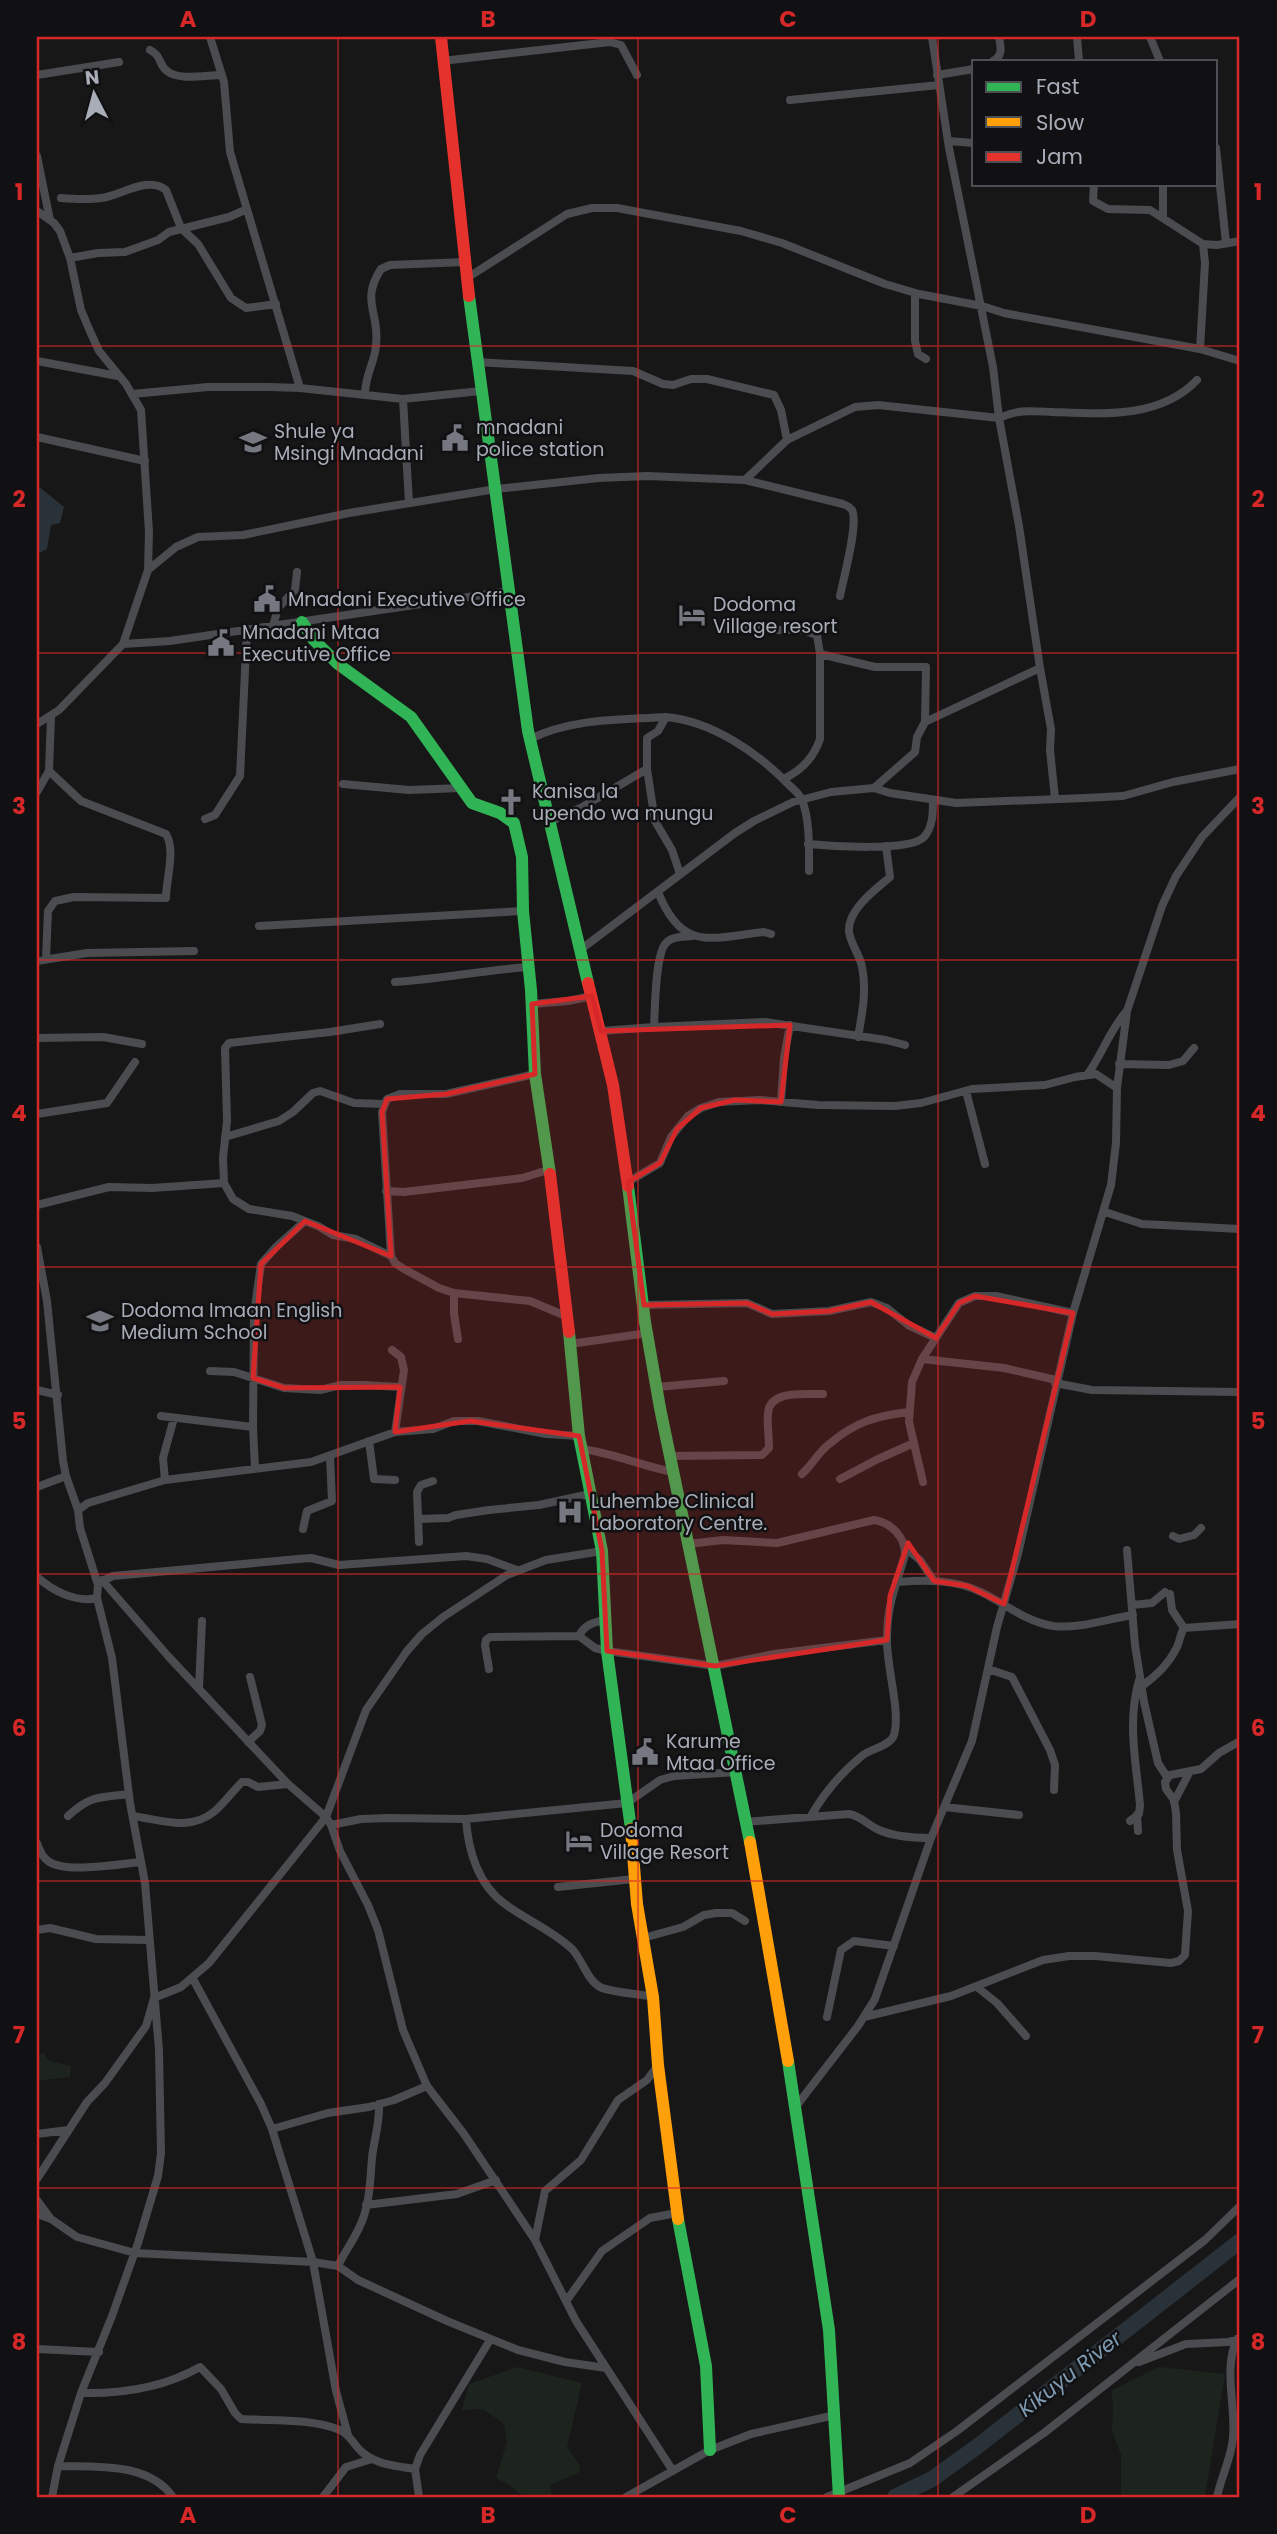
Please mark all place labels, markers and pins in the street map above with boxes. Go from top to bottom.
place label: mnadani police station [476,414,604,463]
place label: Shule ya Msingi Mnadani [274,418,424,467]
public building icon: mnadani police station [440,423,470,453]
school or university icon: Shule ya Msingi Mnadani [238,427,268,457]
public building icon: Mnadani Executive Office [252,584,282,614]
place label: Mnadani Executive Office [288,586,526,613]
place label: Dodoma Village resort [713,591,837,640]
hotel icon: Dodoma Village resort [677,600,707,630]
place label: Mnadani Mtaa Executive Office [242,619,391,668]
public building icon: Mnadani Mtaa Executive Office [206,628,236,658]
place label: Kanisa la upendo wa mungu [532,778,713,827]
church icon: Kanisa la upendo wa mungu [496,787,526,817]
place label: Dodoma Imaan English Medium School [121,1297,342,1346]
school or university icon: Dodoma Imaan English Medium School [85,1306,115,1336]
place label: Luhembe Clinical Laboratory Centre. [591,1488,767,1537]
hospital icon: Luhembe Clinical Laboratory Centre. [555,1497,585,1527]
place label: Karume Mtaa Office [666,1728,775,1777]
public building icon: Karume Mtaa Office [630,1737,660,1767]
place label: Dodoma Village Resort [600,1817,729,1866]
hotel icon: Dodoma Village Resort [564,1826,594,1856]

